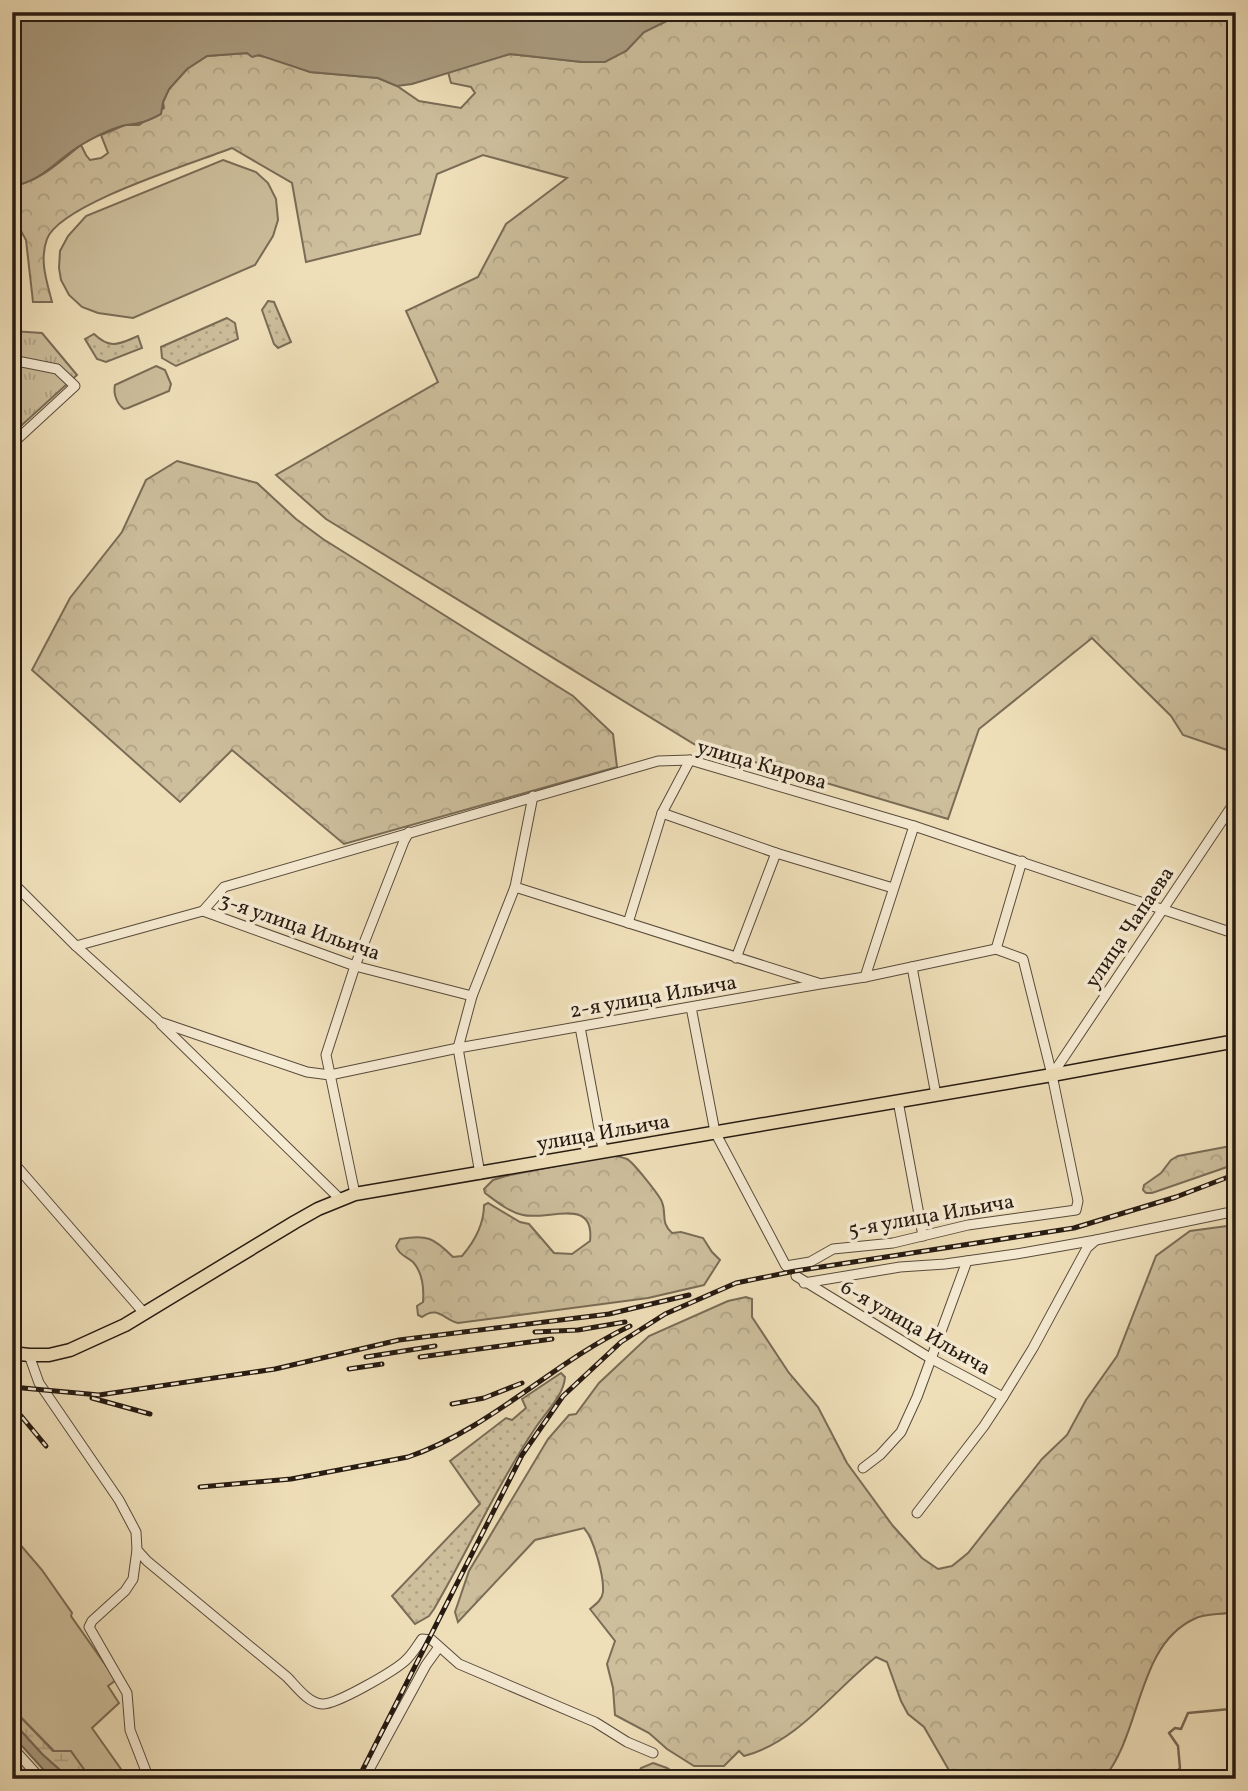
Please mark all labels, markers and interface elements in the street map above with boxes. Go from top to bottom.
street label: улица Кирова [693,733,830,798]
street label: улица Чапаева [1079,861,1182,995]
street label: 3-я улица Ильича [215,886,384,969]
street label: 2-я улица Ильича [567,969,739,1026]
street label: улица Ильича [534,1108,672,1159]
street label: 5-я улица Ильича [846,1188,1017,1245]
street label: 6-я улица Ильича [835,1273,996,1383]

